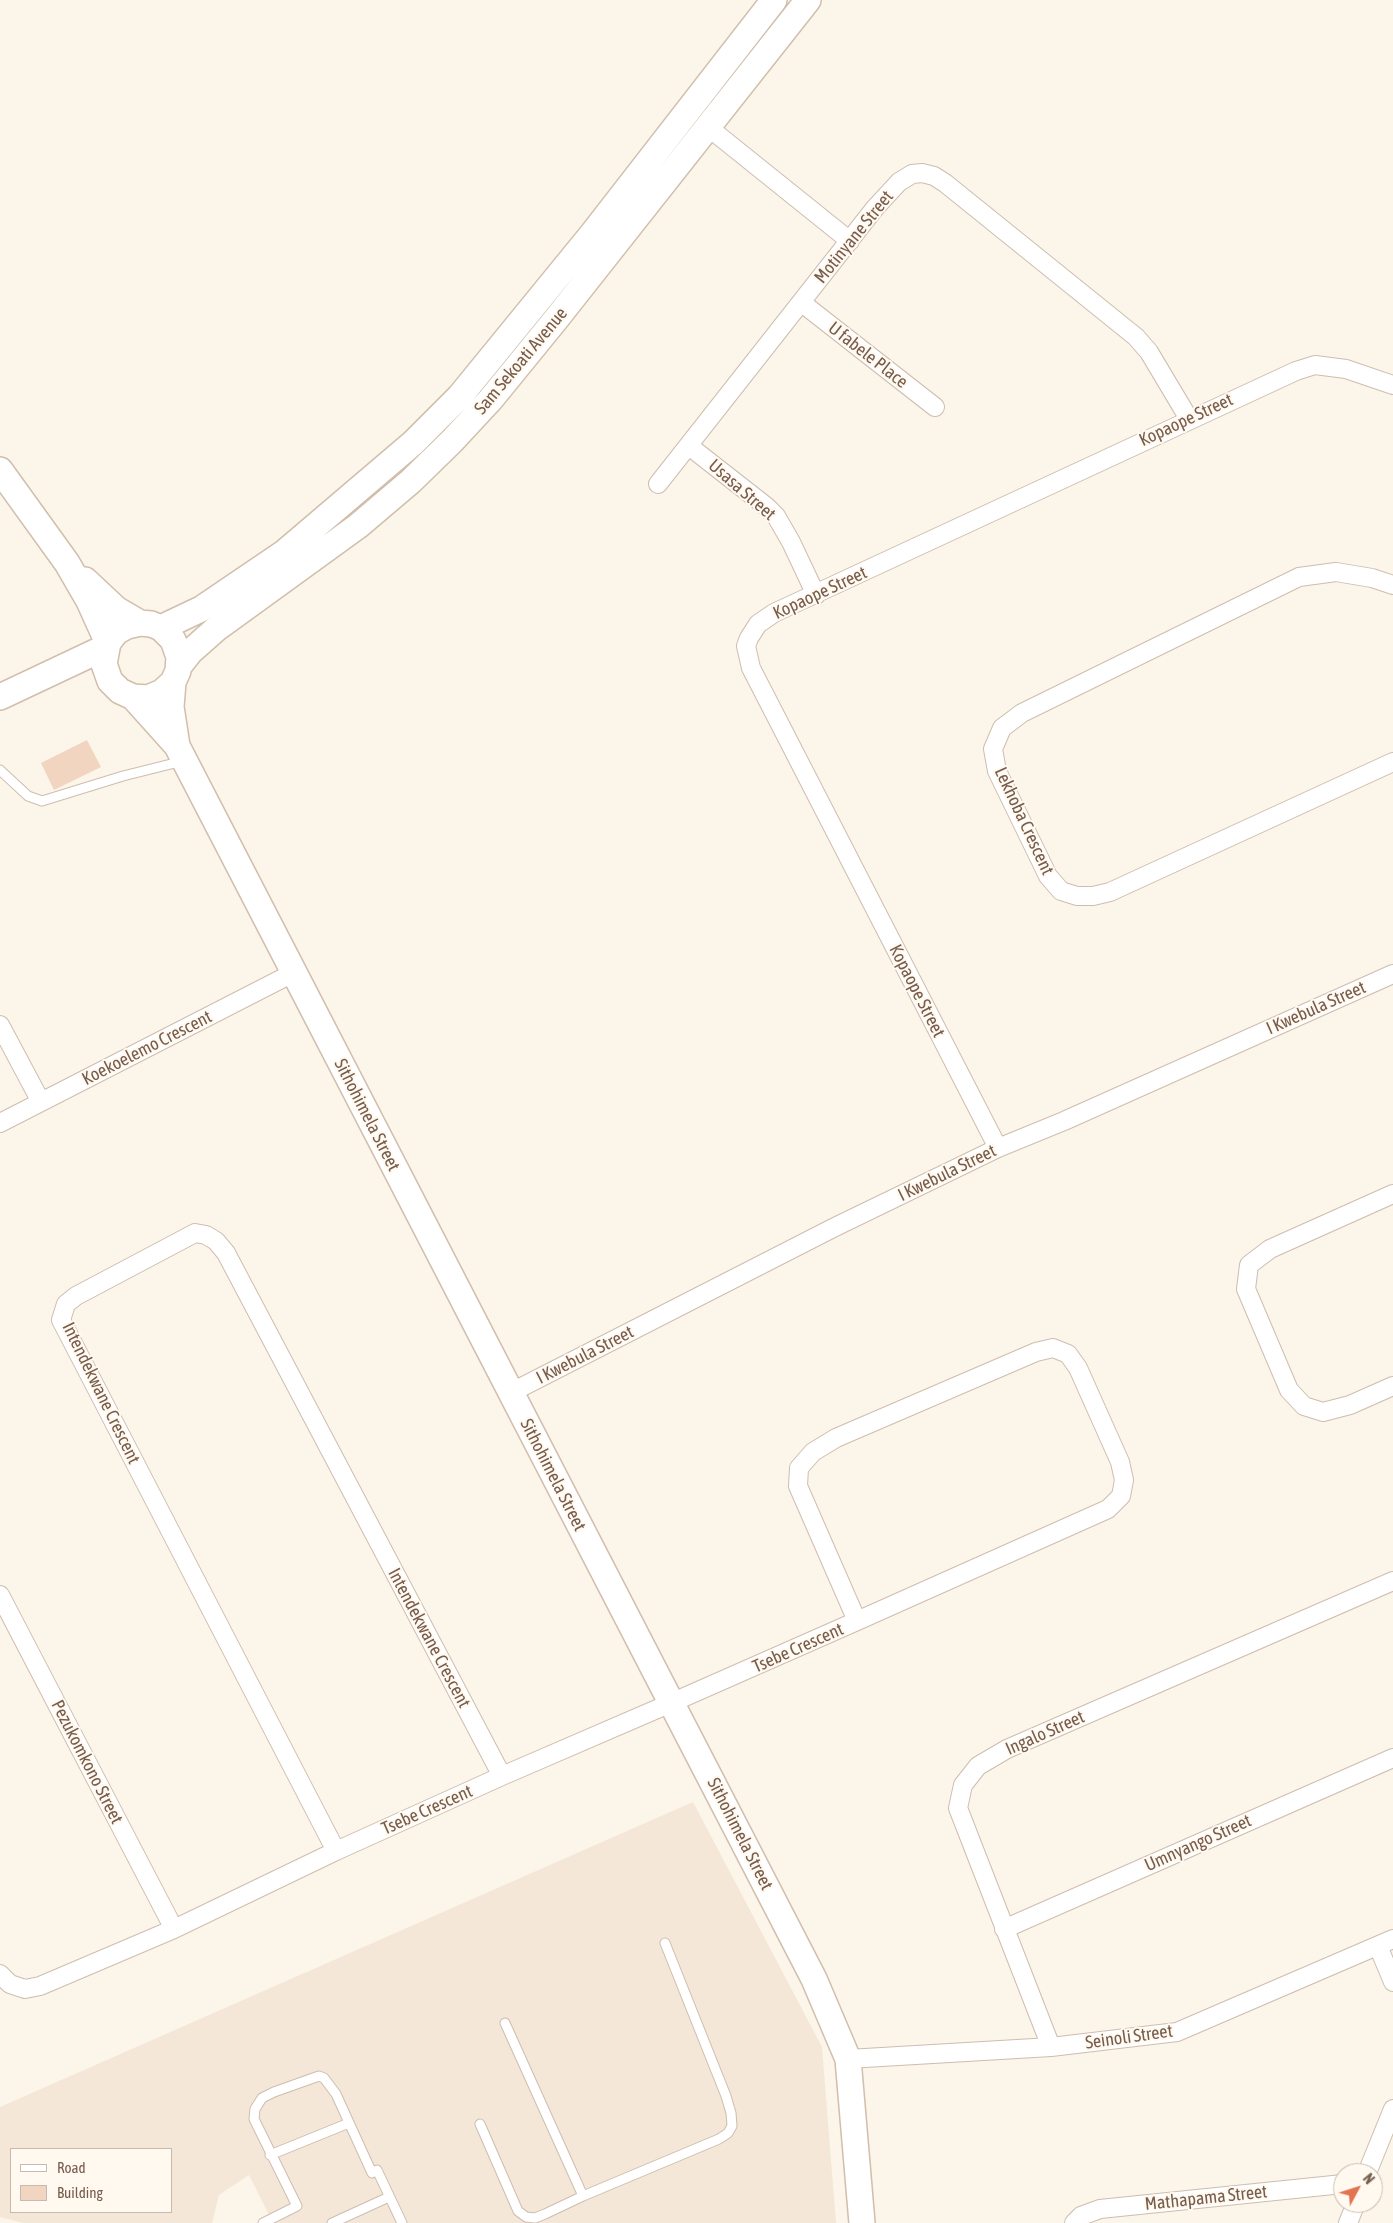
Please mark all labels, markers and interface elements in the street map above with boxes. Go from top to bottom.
street label: Motinyane Street [810,186,898,288]
street label: Sam Sekoati Avenue [470,303,572,419]
street label: U fabele Place [824,317,912,393]
street label: Kopaope Street [1136,389,1236,451]
street label: Usasa Street [704,455,780,525]
street label: Kopaope Street [770,562,870,624]
street label: Lekhoba Crescent [990,764,1058,878]
street label: Kopaope Street [884,941,950,1041]
street label: I Kwebula Street [1263,976,1369,1040]
street label: Koekoelemo Crescent [79,1006,215,1090]
street label: Sithohimela Street [329,1055,405,1175]
street label: I Kwebula Street [894,1140,1000,1206]
street label: Intendekwane Crescent [57,1319,145,1467]
street label: I Kwebula Street [533,1321,637,1389]
street label: Sithohimela Street [515,1415,591,1535]
street label: Intendekwane Crescent [383,1565,475,1711]
street label: Tsebe Crescent [749,1618,847,1678]
street label: Pezukomkono Street [46,1696,128,1828]
street label: Ingalo Street [1002,1706,1088,1760]
street label: Sithohimela Street [702,1774,778,1894]
street label: Tsebe Crescent [378,1780,476,1840]
street label: Umnyango Street [1141,1810,1255,1876]
street label: Seinoli Street [1084,2020,1174,2054]
legend [10,2148,172,2213]
text: Road [57,2159,86,2176]
north arrow [1333,2163,1383,2213]
text: N [1360,2171,1378,2187]
street label: Mathapama Street [1144,2181,1268,2215]
text: Building [57,2184,103,2201]

